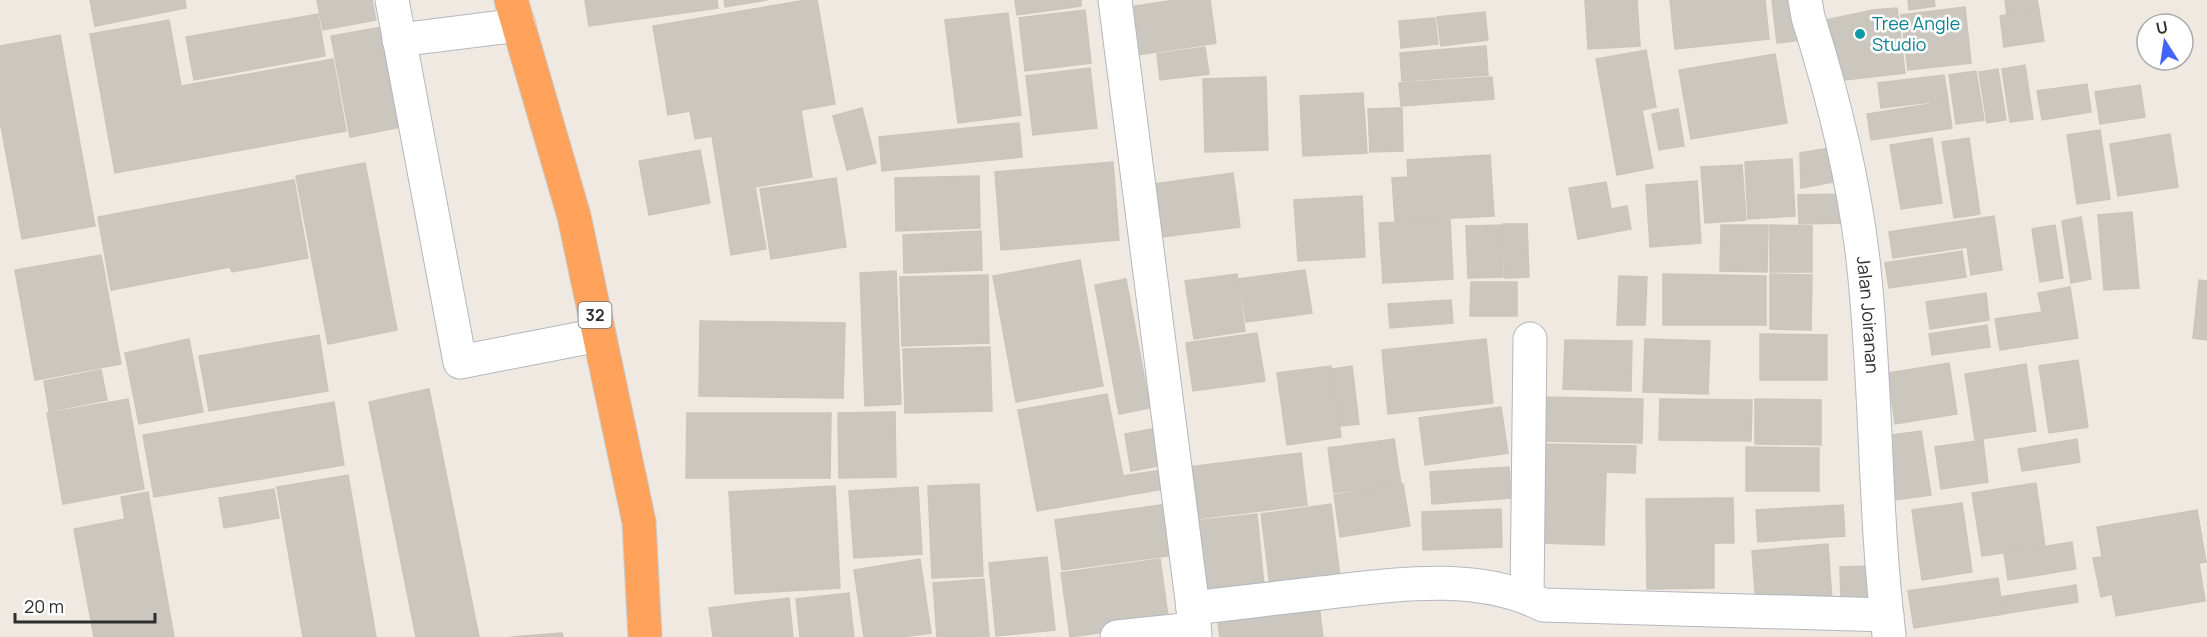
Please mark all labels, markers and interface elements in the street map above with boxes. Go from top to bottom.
place label: Tree Angle Studio [1872,11,1960,56]
north arrow [2135,12,2195,72]
text: U [2154,15,2170,39]
marker: Tree Angle Studio [1853,27,1867,41]
street label: Jalan Joiranan [1852,255,1885,374]
road number: 32 [578,302,612,328]
scale bar [15,586,154,624]
text: 20 m [24,594,64,618]

